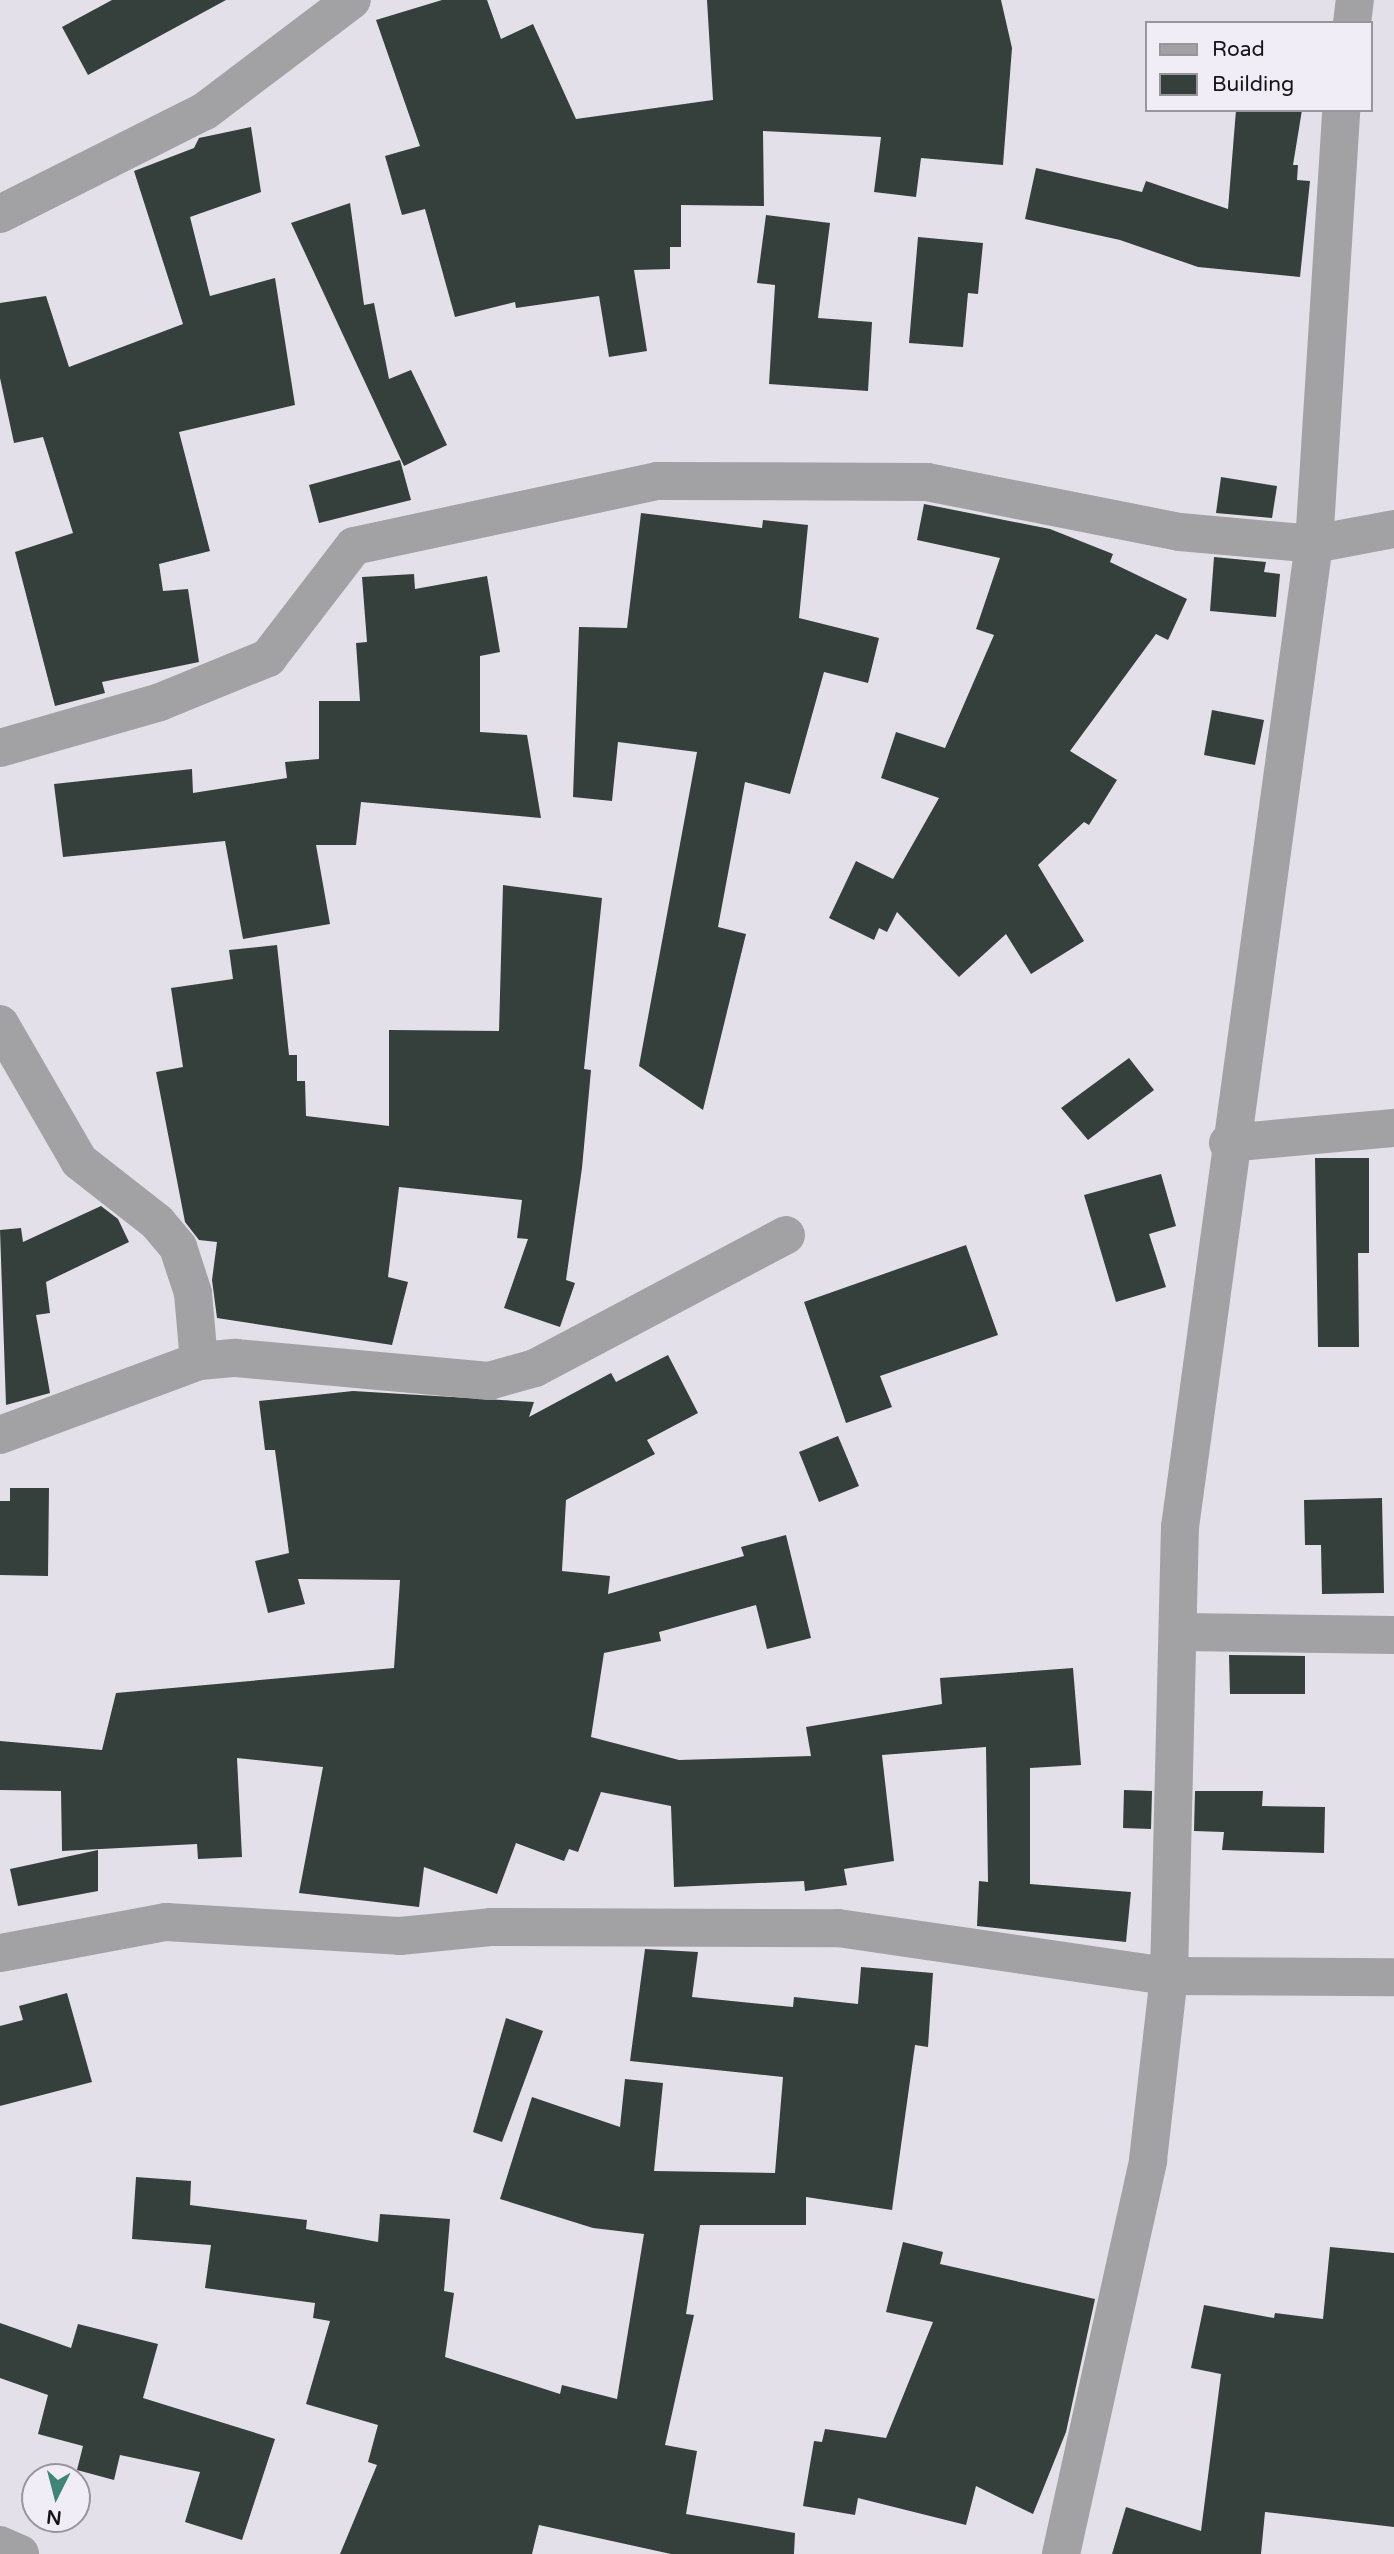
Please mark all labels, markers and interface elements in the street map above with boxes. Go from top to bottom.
legend [1146,21,1373,112]
text: Road [1212,37,1265,62]
text: Building [1212,72,1294,97]
north arrow [21,2463,91,2533]
text: N [45,2505,63,2529]

